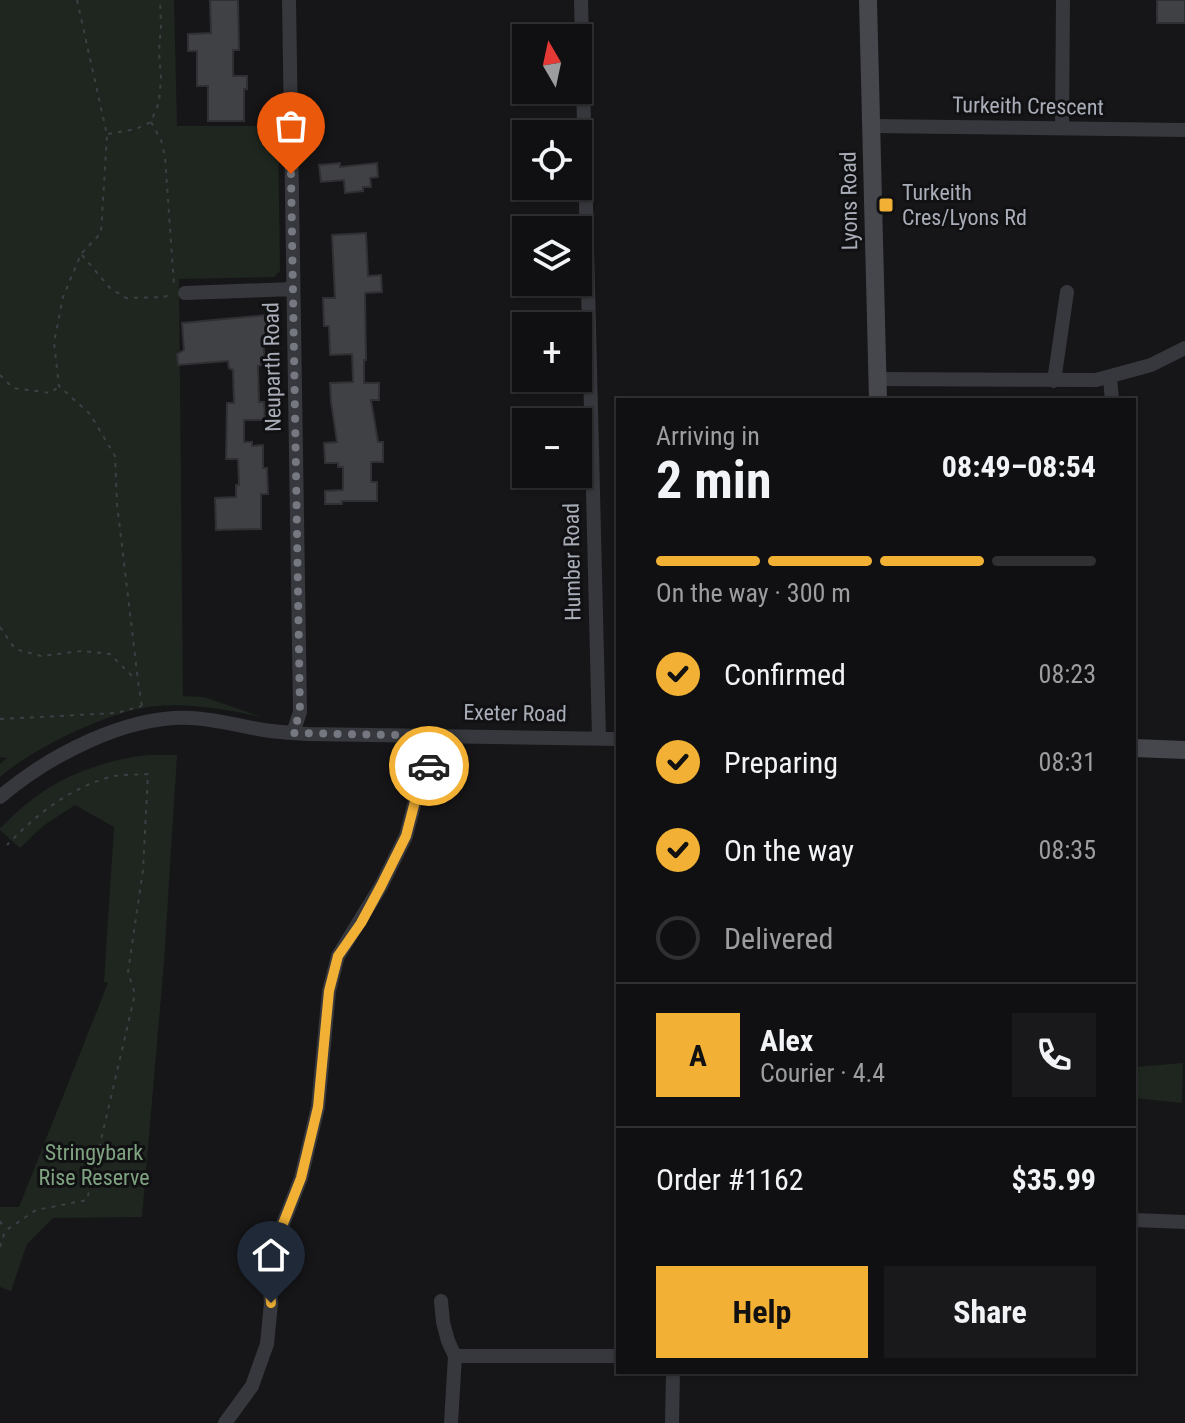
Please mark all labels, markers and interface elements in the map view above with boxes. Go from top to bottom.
north arrow [512,24,592,104]
map controls [512,24,592,488]
pin [257,92,325,174]
street label: Turkeith Crescent [952,92,1104,120]
icon: bag [269,104,313,148]
button: locate [512,120,592,200]
street label: Lyons Road [836,151,862,251]
place label: Turkeith Cres/Lyons Rd [902,180,1027,230]
marker: Turkeith Cres/Lyons Rd [877,196,895,214]
button: layers [512,216,592,296]
street label: Neuparth Road [258,302,286,432]
button: + [512,312,592,392]
button: − [512,408,592,488]
text: Arriving in [656,421,760,451]
text: 08:49–08:54 [942,449,1096,484]
text: 2 min [656,450,772,511]
street label: Humber Road [558,503,586,621]
text: On the way · 300 m [656,578,851,608]
icon: check [656,652,700,696]
text: Confirmed [724,657,846,692]
text: 08:23 [1039,659,1096,689]
street label: Exeter Road [463,700,567,726]
courier [389,726,469,806]
icon: check [656,740,700,784]
icon: car [407,744,451,788]
text: Preparing [724,745,838,780]
text: 08:31 [1039,747,1096,777]
icon: check [656,828,700,872]
text: On the way [724,833,854,868]
text: 08:35 [1039,835,1096,865]
text: Delivered [724,921,833,956]
button: phone [1012,1013,1096,1097]
text: Alex [760,1023,813,1058]
text: A [689,1038,707,1073]
text: Courier · 4.4 [760,1058,885,1088]
park label: Stringybark Rise Reserve [39,1140,149,1190]
text: Order #1162 [656,1162,804,1197]
text: $35.99 [1011,1162,1096,1197]
pin [237,1221,305,1303]
icon: home [249,1233,293,1277]
button: Help [656,1266,868,1358]
button: Share [884,1266,1096,1358]

